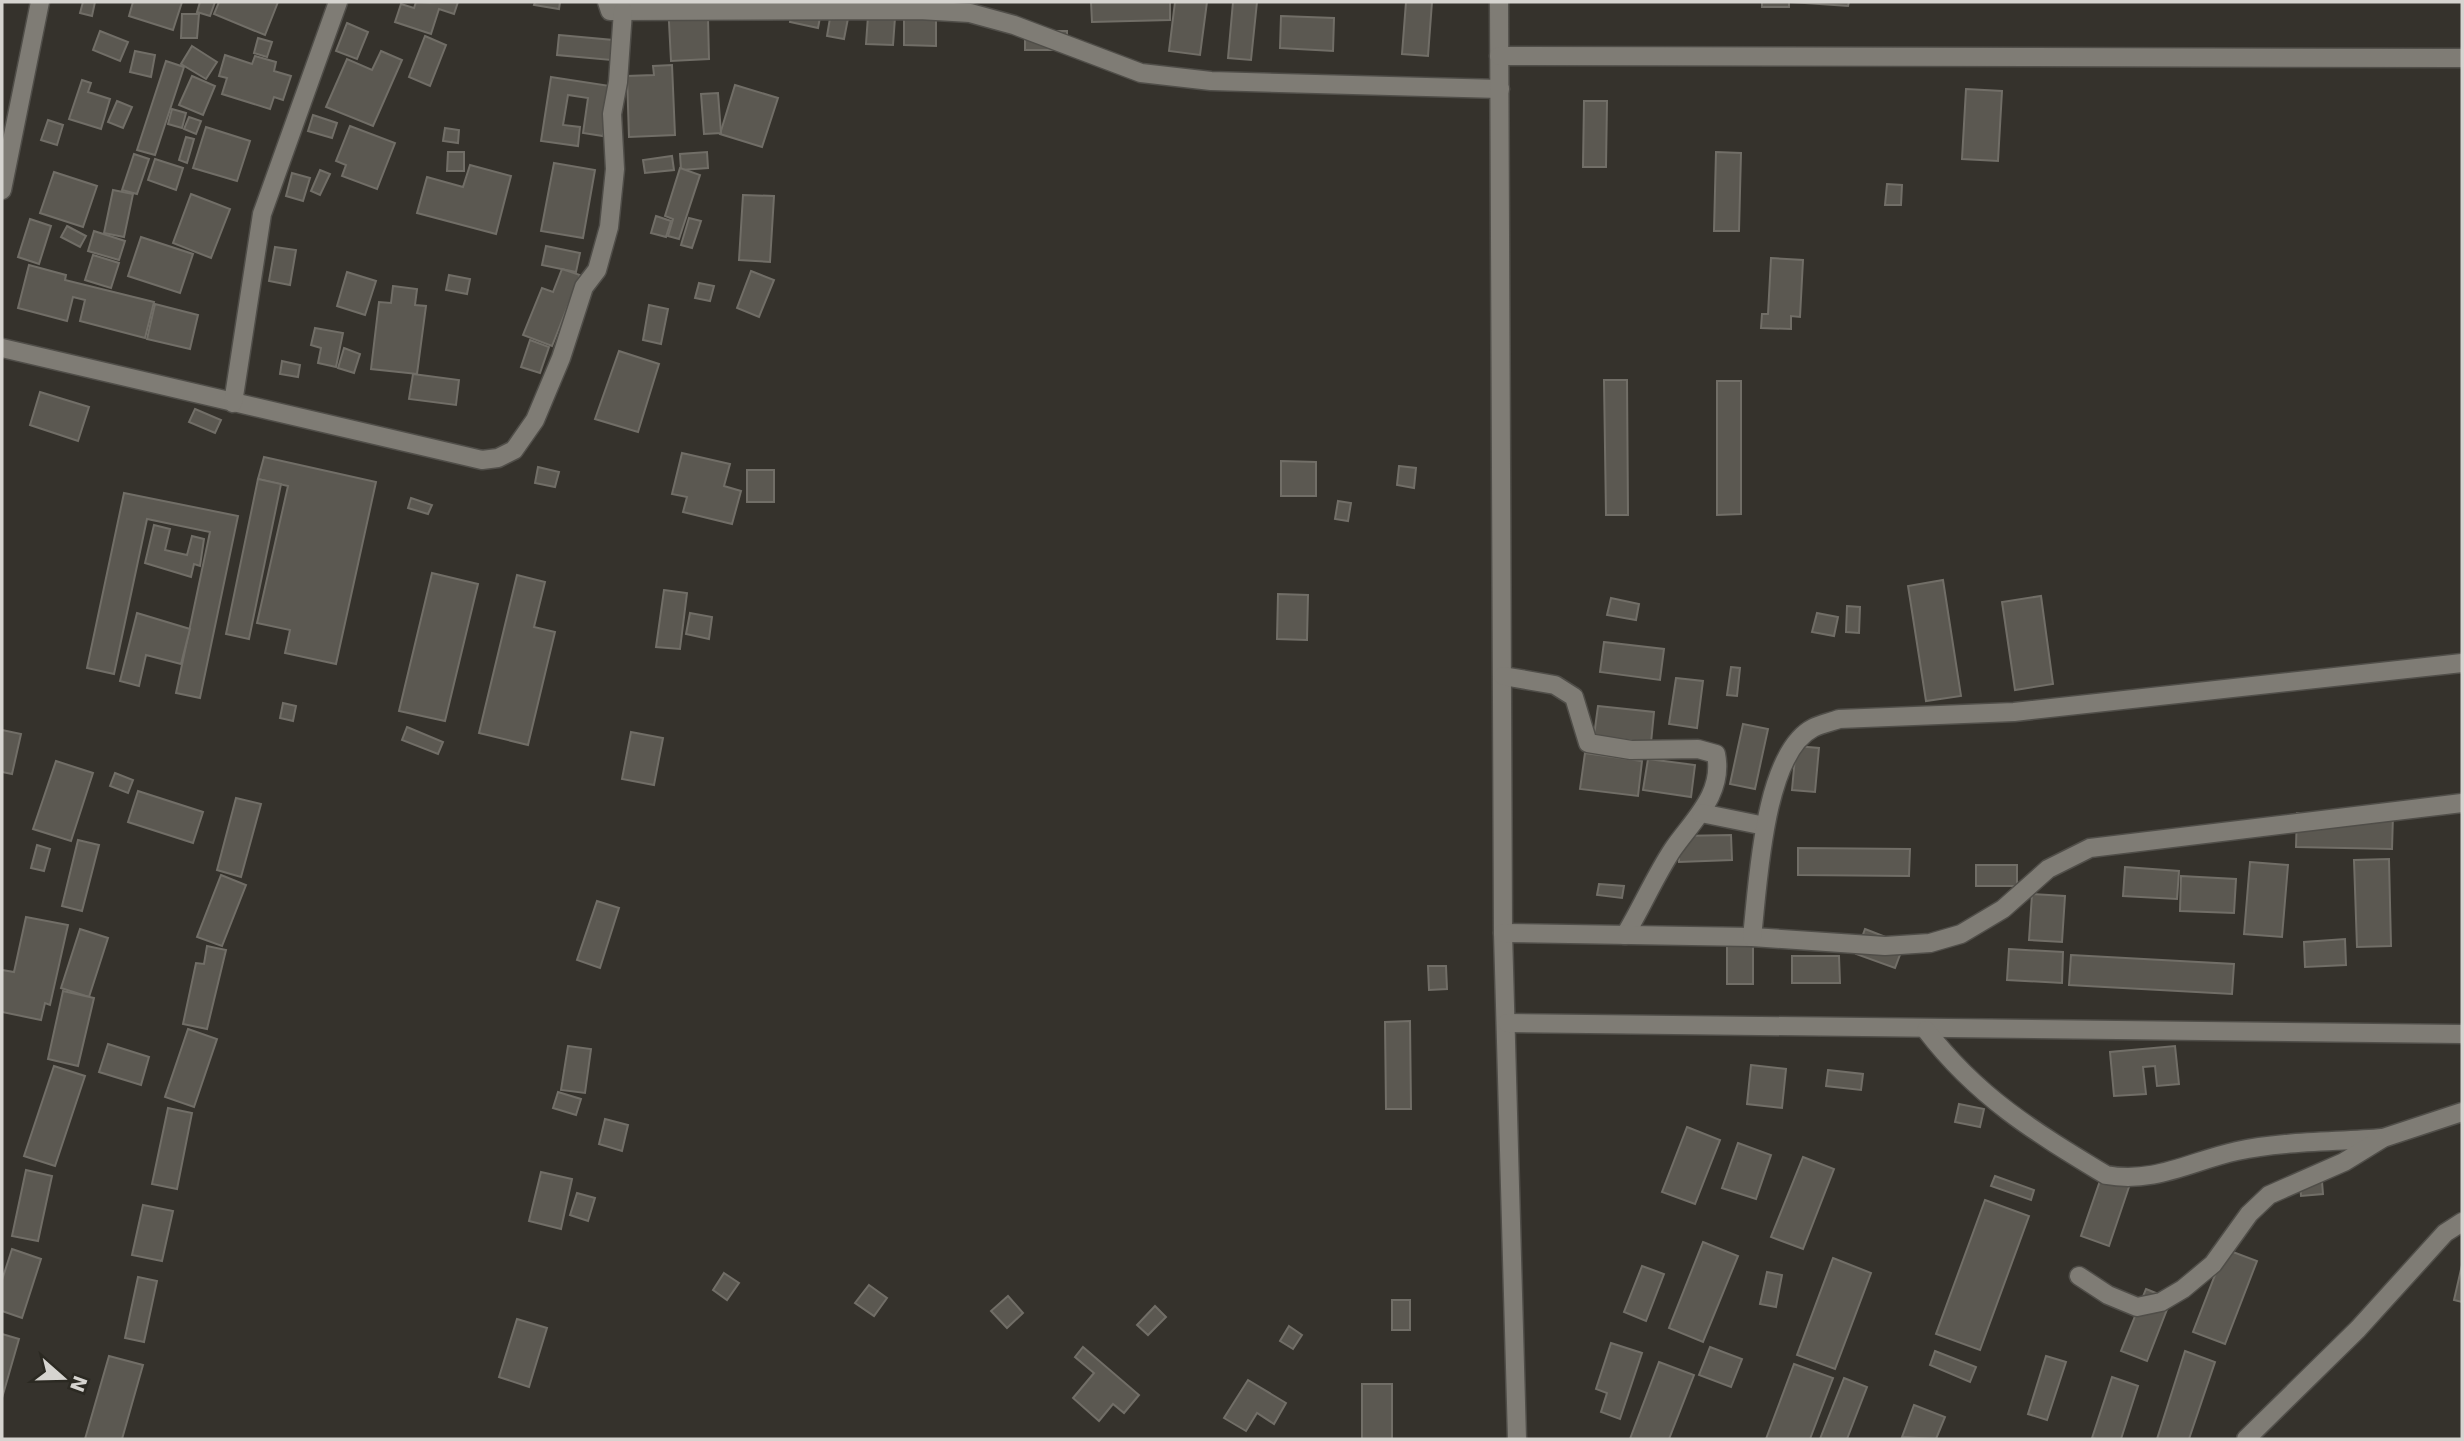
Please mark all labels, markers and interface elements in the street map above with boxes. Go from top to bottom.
north arrow [28,1343,98,1413]
text: N [66,1373,92,1395]

